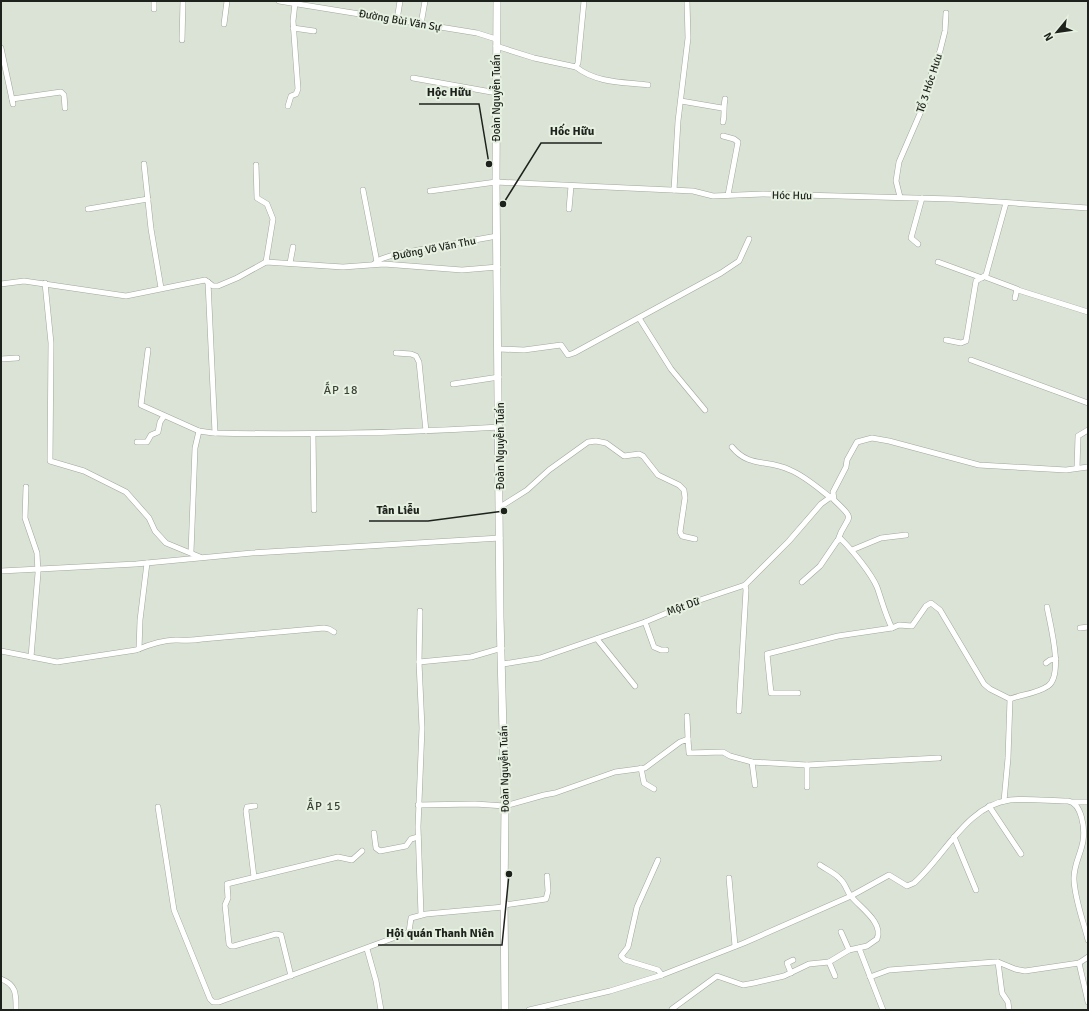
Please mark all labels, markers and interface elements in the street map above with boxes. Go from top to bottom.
street label: Đường Bùi Văn Sự [358,7,443,34]
north arrow [1037,12,1077,52]
text: N [1041,30,1056,43]
street label: Tổ 3 Hóc Hưu [913,52,945,114]
street label: Đoàn Nguyễn Tuấn [489,54,503,142]
callout: Hộc Hữu [419,80,479,104]
text: Hộc Hữu [427,85,472,100]
callout: Hốc Hữu [541,119,602,143]
text: Hốc Hữu [550,123,595,139]
street label: Hóc Hưu [772,189,812,202]
street label: Đường Võ Văn Thu [391,234,477,263]
district label: ẤP 18 [324,381,358,398]
street label: Đoàn Nguyễn Tuấn [493,402,507,490]
callout: Tân Liễu [369,497,428,521]
text: Tân Liễu [376,502,420,518]
street label: Một Dữ [665,594,702,618]
street label: Đoàn Nguyễn Tuấn [496,725,512,813]
district label: ẤP 15 [307,797,341,814]
callout: Hội quán Thanh Niên [378,921,502,945]
text: Hội quán Thanh Niên [386,926,494,941]

